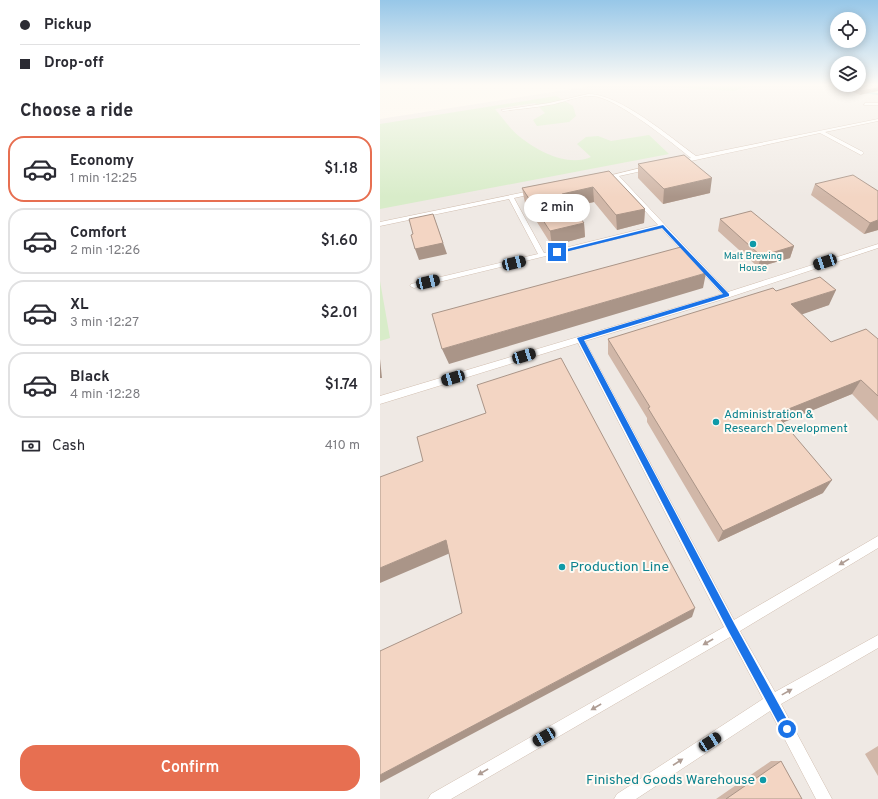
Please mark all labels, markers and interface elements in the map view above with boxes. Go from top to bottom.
map controls [830,12,866,92]
button: locate [830,12,866,48]
text: Pickup [44,16,92,35]
text: Drop-off [44,54,104,73]
button: layers [830,56,866,92]
text: Choose a ride [20,100,133,123]
icon: car [22,151,58,187]
text: Economy [70,152,134,171]
text: $1.18 [324,160,358,179]
text: 1 min · 12:25 [70,171,137,187]
callout: 2 min [524,194,590,222]
text: 2 min [540,200,574,216]
icon: car [22,223,58,259]
text: Comfort [70,224,127,243]
text: $1.60 [321,232,358,251]
marker: Malt Brewing House [748,239,758,249]
text: 2 min · 12:26 [70,243,140,259]
route end [548,243,566,261]
place label: Malt Brewing House [724,250,782,275]
car [812,253,838,271]
car [501,254,527,272]
car [415,273,441,291]
icon: car [22,295,58,331]
text: XL [70,296,88,315]
text: $2.01 [321,304,358,323]
text: 3 min · 12:27 [70,315,139,331]
car [511,347,537,365]
icon: car [22,367,58,403]
text: Black [70,368,110,387]
car [440,369,466,387]
text: $1.74 [325,376,358,395]
text: 4 min · 12:28 [70,387,141,403]
place label: Administration & Research Development [724,407,848,437]
marker: Administration & Research Development [711,417,721,427]
icon: cash [20,435,42,457]
text: Cash [52,437,85,456]
text: 410 m [325,438,360,454]
place label: Production Line [570,559,669,576]
one-way arrow [838,559,850,566]
marker: Production Line [557,562,567,572]
one-way arrow [702,639,714,646]
one-way arrow [781,688,793,695]
one-way arrow [590,704,602,711]
route start [778,720,796,738]
car [531,726,557,748]
car [697,730,723,754]
button: Confirm [20,745,360,791]
one-way arrow [673,758,683,766]
one-way arrow [477,769,489,776]
place label: Finished Goods Warehouse [586,772,755,789]
marker: Finished Goods Warehouse [758,775,768,785]

